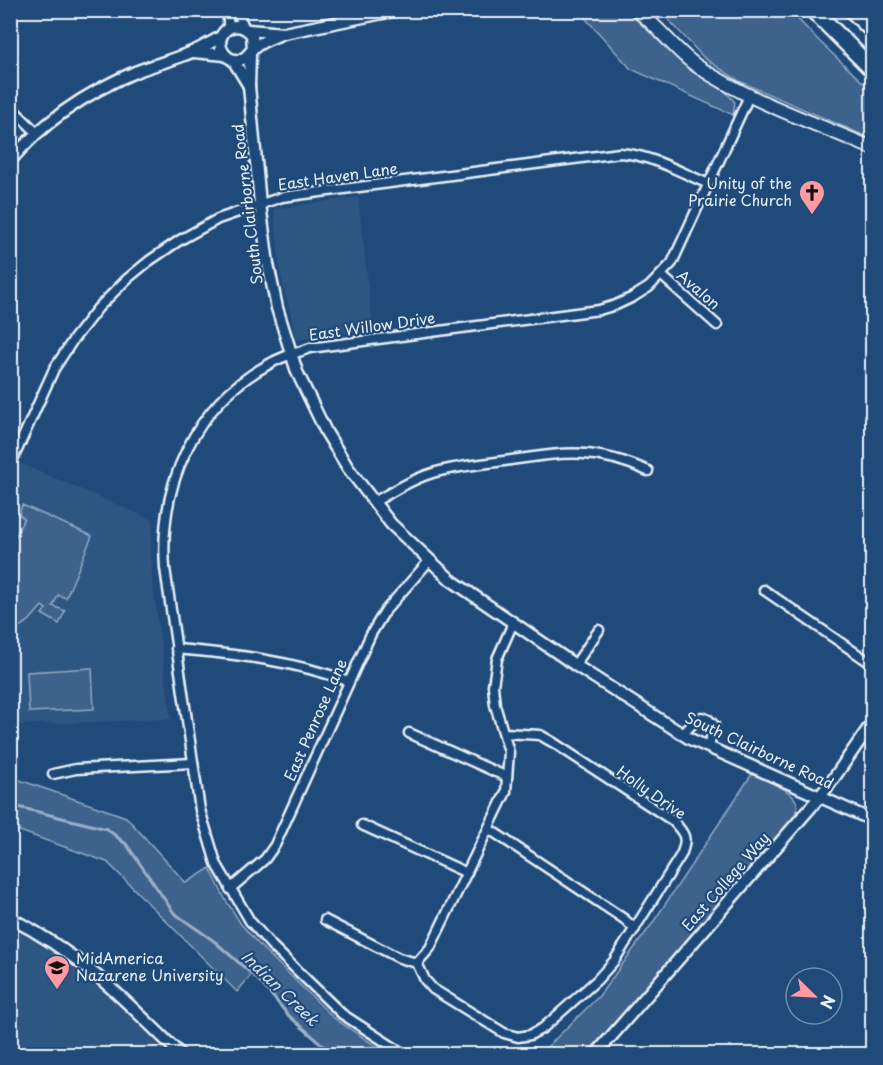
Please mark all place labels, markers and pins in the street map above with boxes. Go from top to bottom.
place label: Unity of the Prairie Church [688,171,792,211]
church icon: Unity of the Prairie Church [797,178,827,216]
place label: MidAmerica Nazarene University [76,946,224,986]
school or university icon: MidAmerica Nazarene University [42,953,72,991]

